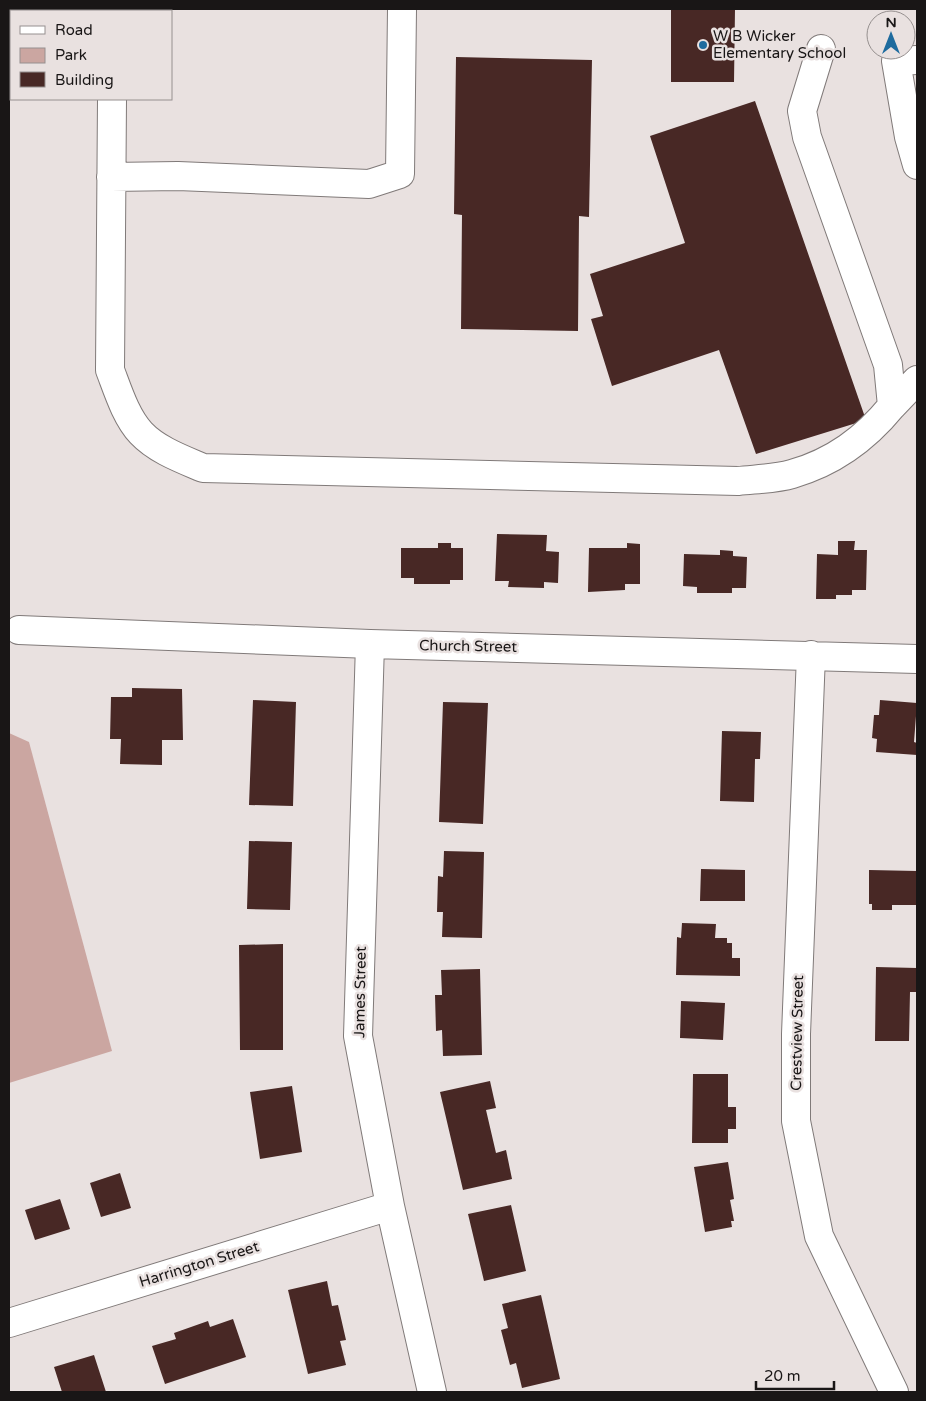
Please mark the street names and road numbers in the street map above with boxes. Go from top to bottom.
street label: Church Street [419,636,517,656]
street label: James Street [350,946,370,1038]
street label: Crestview Street [787,975,807,1091]
street label: Harrington Street [137,1237,261,1291]

